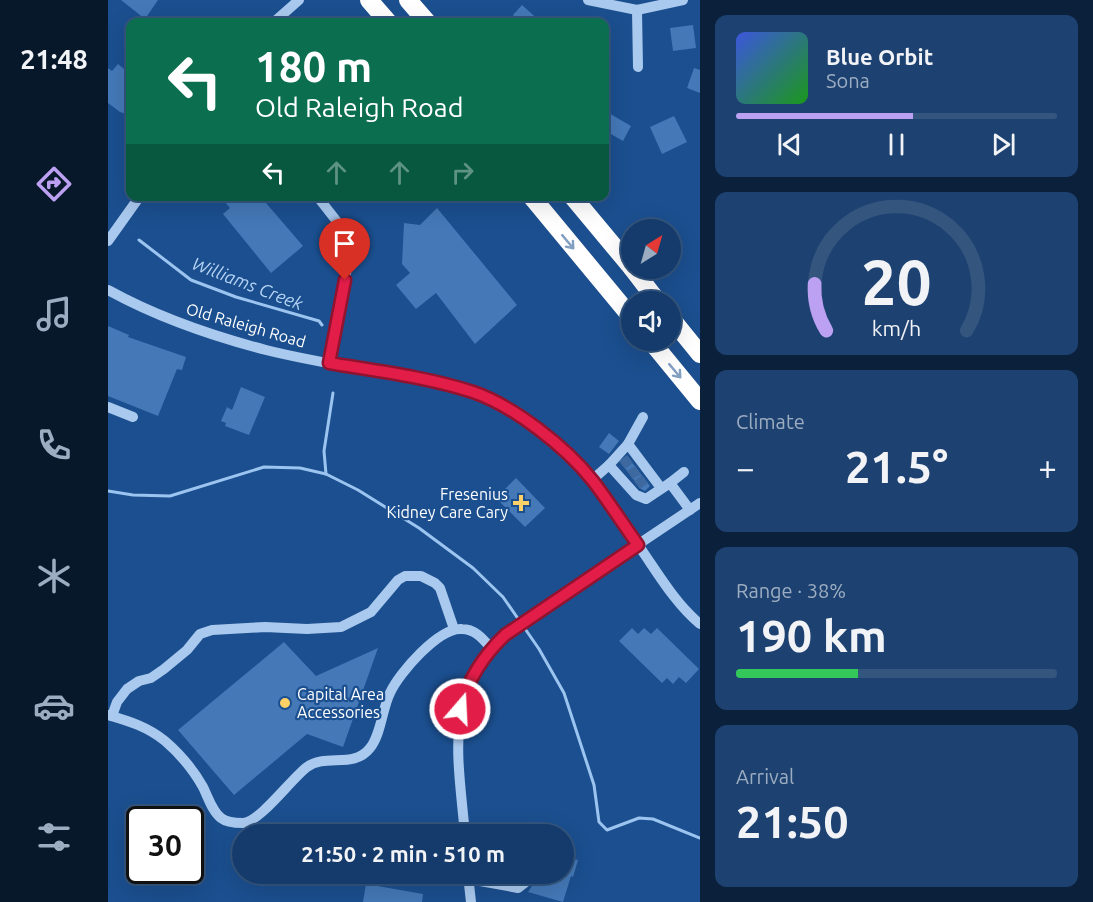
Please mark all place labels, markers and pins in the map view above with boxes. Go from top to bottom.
pin [319,218,370,280]
place label: Fresenius Kidney Care Cary [387,485,508,521]
marker: Fresenius Kidney Care Cary [512,494,530,512]
place label: Capital Area Accessories [297,685,384,721]
marker: Capital Area Accessories [278,696,292,710]

